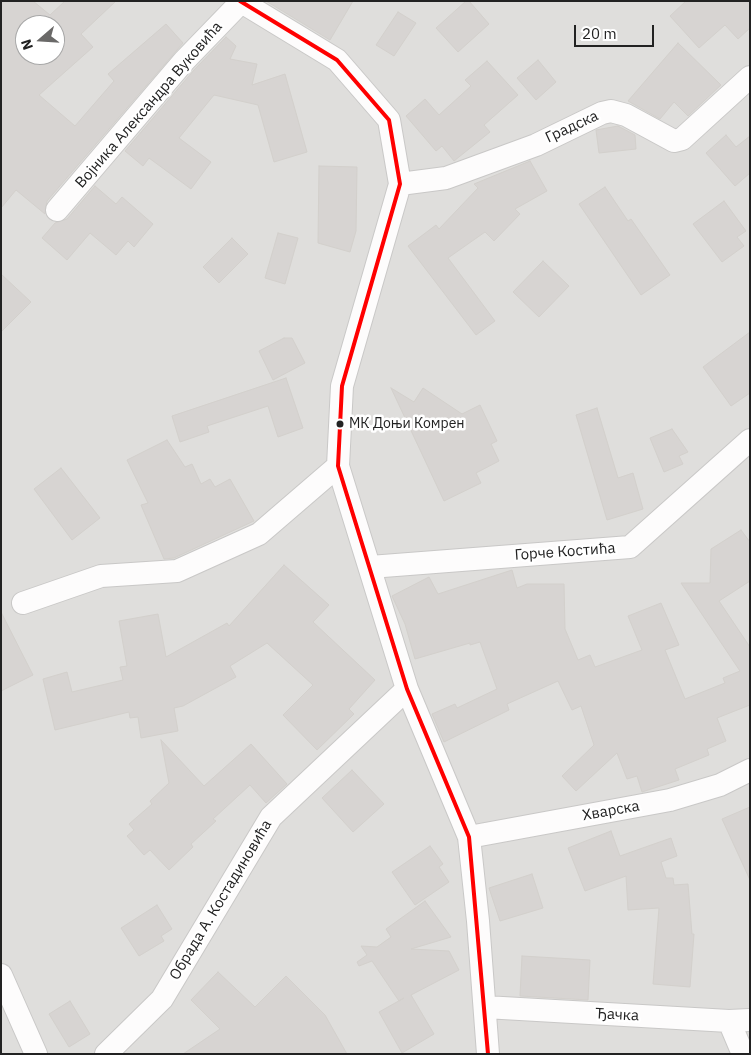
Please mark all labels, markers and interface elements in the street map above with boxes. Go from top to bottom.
north arrow [15,15,65,65]
scale bar [576,15,656,47]
street label: Војника Александра Вуковића [72,18,226,192]
text: 20 m [582,24,617,43]
text: N [17,37,37,52]
street label: Градска [543,107,601,147]
place label: МК Доњи Комрен [349,416,465,432]
marker: МК Доњи Комрен [335,419,345,429]
street label: Горче Костића [514,540,616,564]
street label: Хварска [581,797,641,825]
street label: Обрада А. Костадиновића [166,817,276,983]
street label: Ђачка [595,1005,639,1025]

